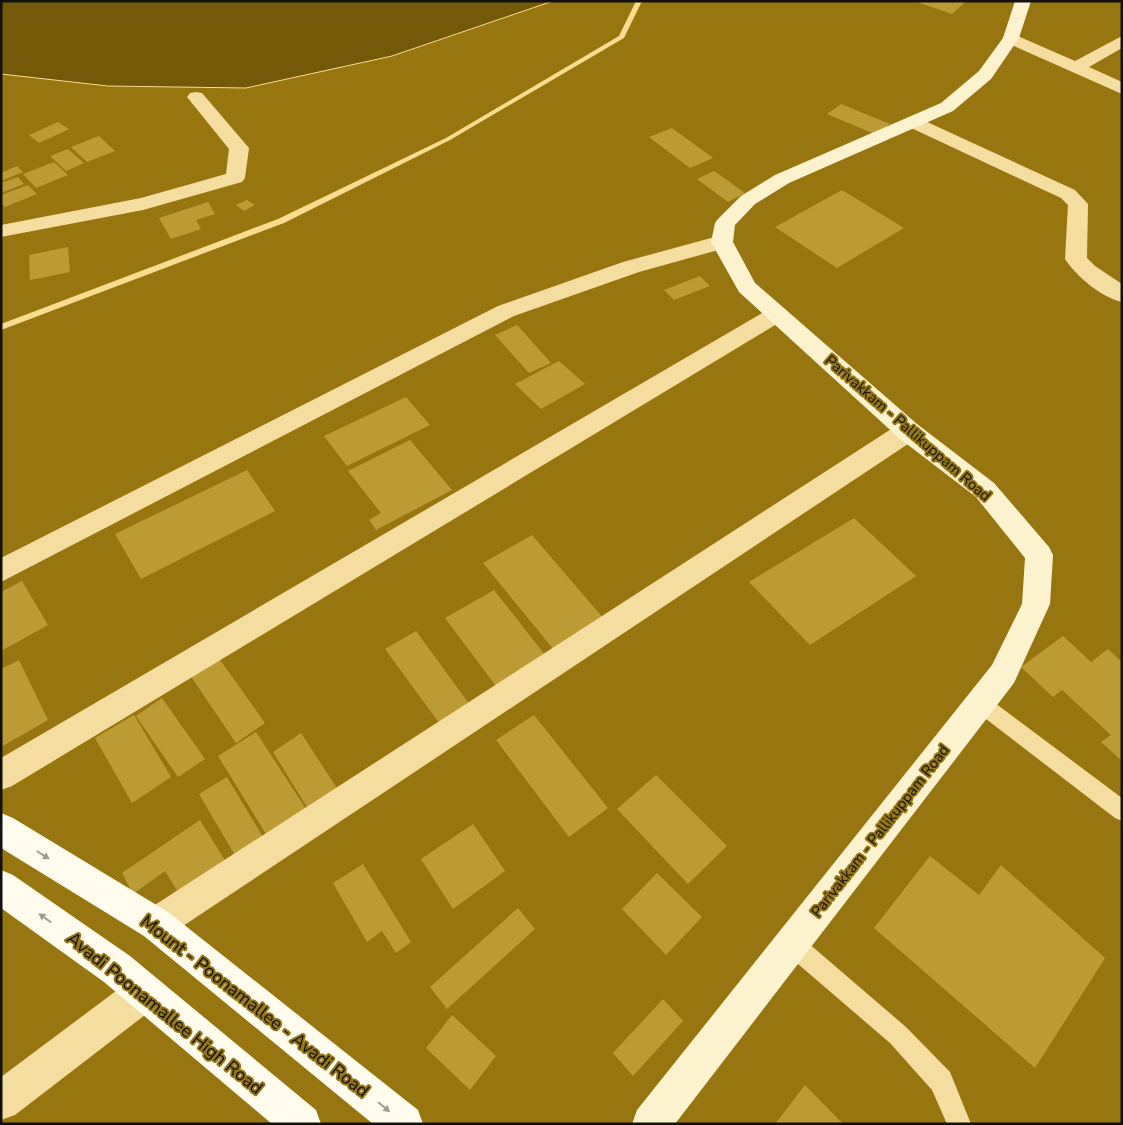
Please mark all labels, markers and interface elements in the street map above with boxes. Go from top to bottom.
street label: Parivakkam - Pallikuppam Road [821,350,995,506]
street label: Parivakkam - Pallikuppam Road [806,741,954,921]
one-way arrow [36,850,49,859]
street label: Mount - Poonamallee - Avadi Road [136,909,374,1103]
one-way arrow [39,913,52,923]
street label: Avadi Poonamallee High Road [62,926,268,1100]
one-way arrow [377,1101,390,1112]

